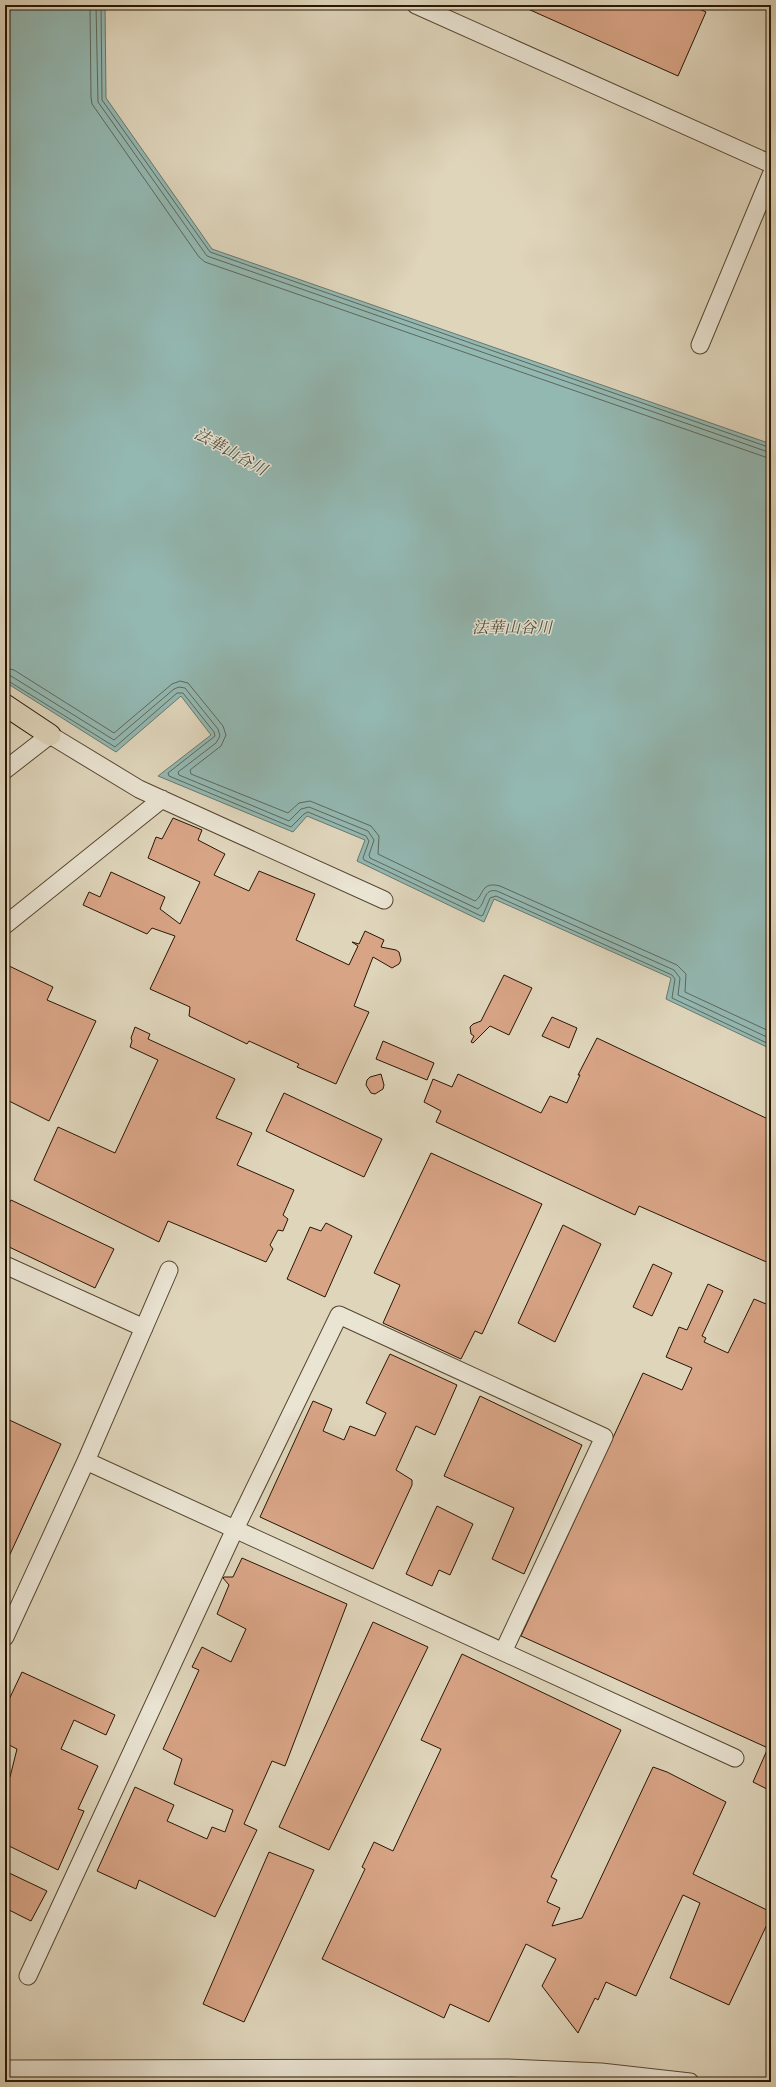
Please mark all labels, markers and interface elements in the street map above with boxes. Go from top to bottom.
water label: 法華山谷川 [191,424,272,481]
water label: 法華山谷川 [472,618,554,638]

